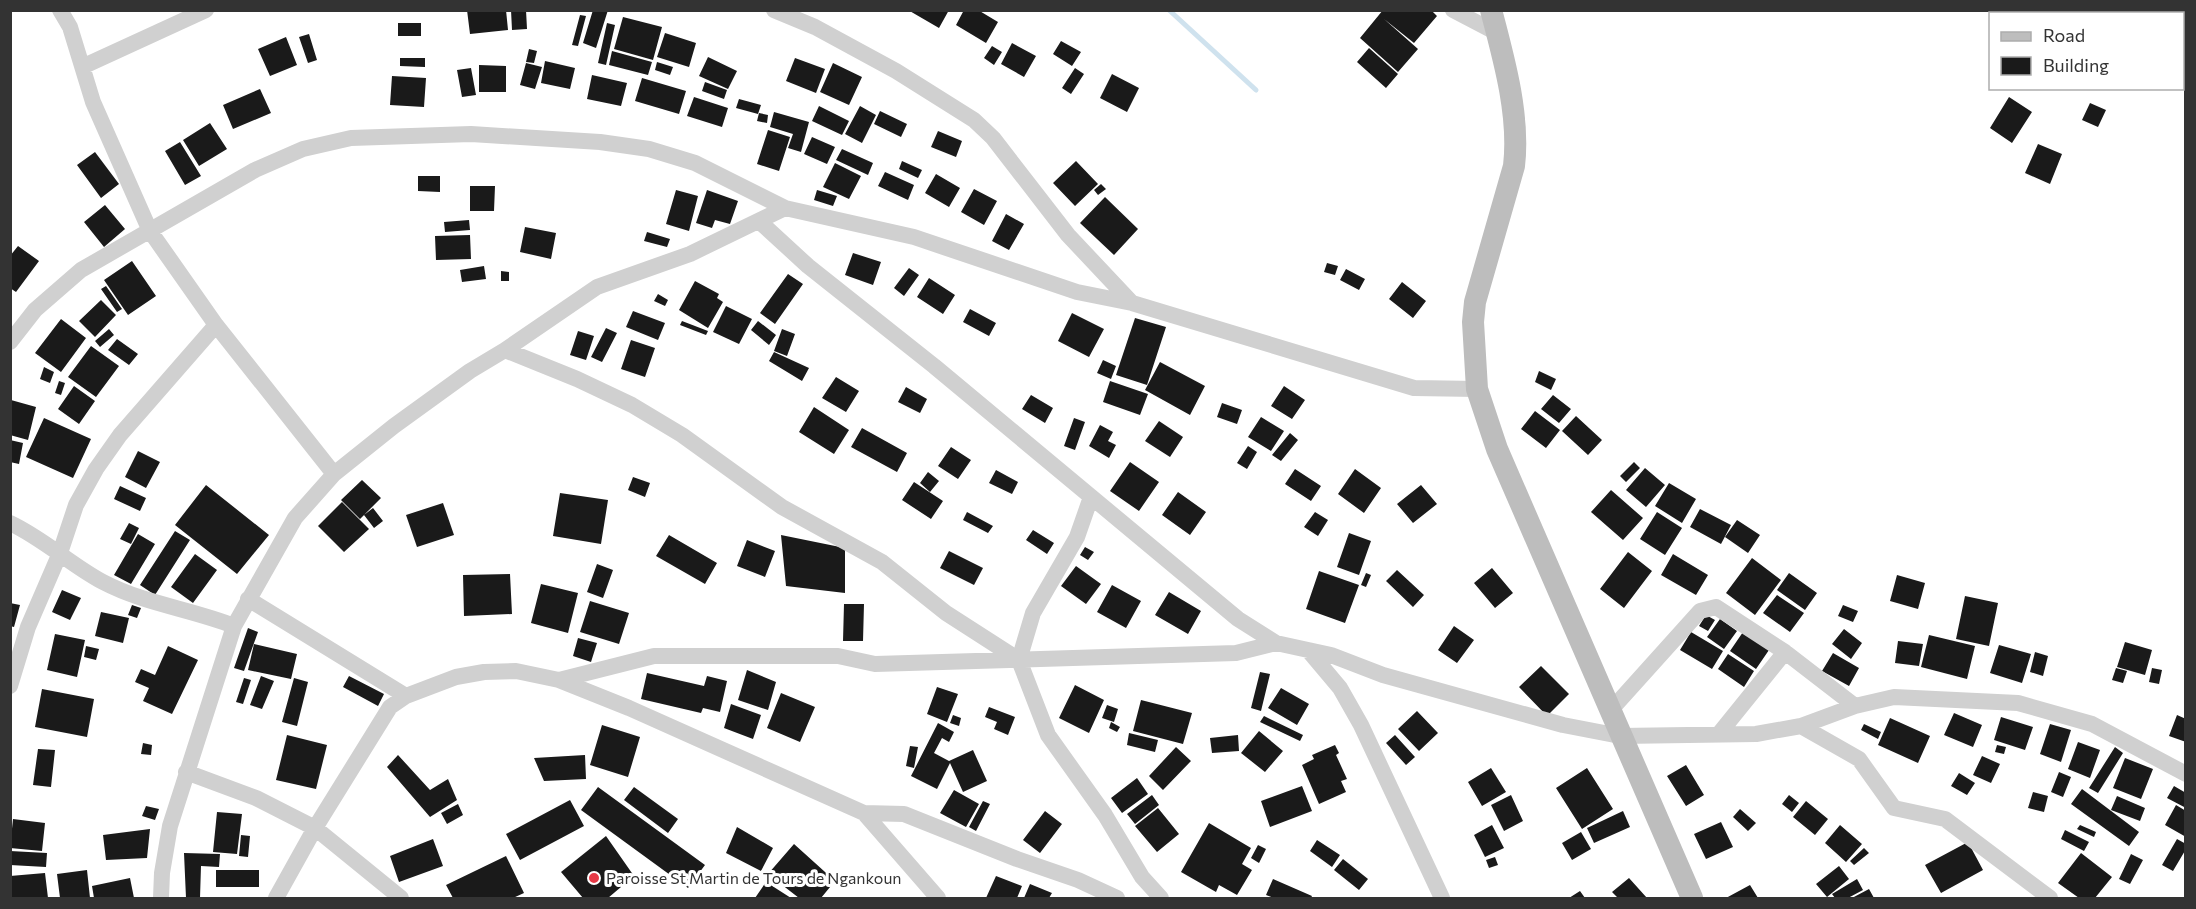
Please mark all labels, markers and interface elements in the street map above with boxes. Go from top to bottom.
legend [1989,12,2184,90]
text: Road [2043,24,2085,46]
text: Building [2043,54,2109,76]
place label: Paroisse St Martin de Tours de Ngankoun [606,868,902,887]
marker: Paroisse St Martin de Tours de Ngankoun [587,871,601,885]

